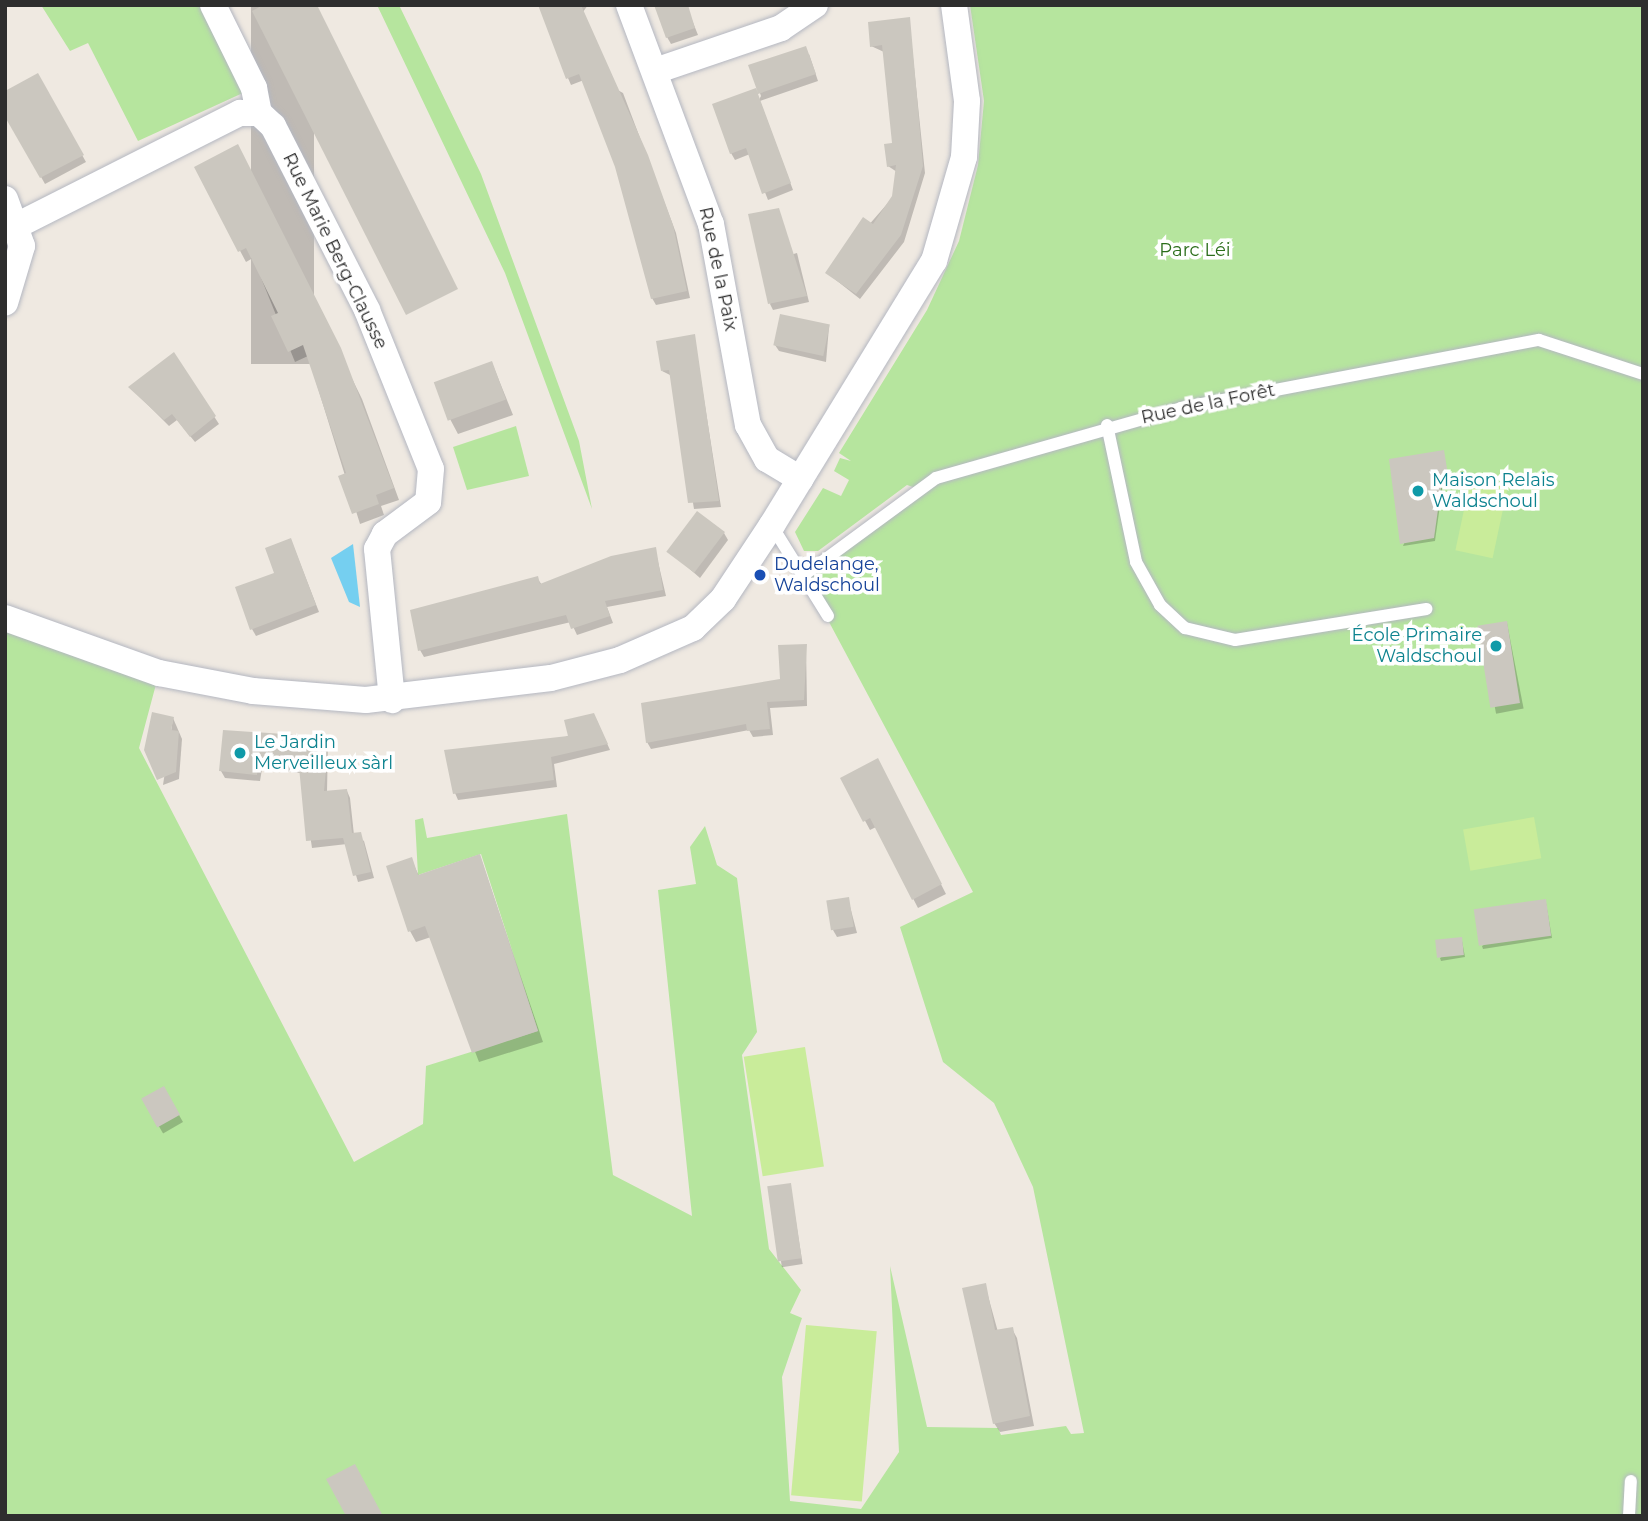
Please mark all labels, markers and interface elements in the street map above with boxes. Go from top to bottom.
street label: Rue Marie Berg-Clausse [278,149,392,353]
street label: Rue de la Paix [694,205,742,333]
park label: Parc Léi [1159,239,1231,261]
street label: Rue de la Forêt [1139,379,1277,429]
place label: Maison Relais Waldschoul [1432,470,1555,512]
marker: Maison Relais Waldschoul [1410,483,1426,499]
place label: Dudelange, Waldschoul [774,554,880,596]
marker: Dudelange, Waldschoul [752,567,768,583]
place label: École Primaire Waldschoul [1352,625,1482,668]
marker: École Primaire Waldschoul [1488,638,1504,654]
place label: Le Jardin Merveilleux sàrl [254,732,393,774]
marker: Le Jardin Merveilleux sàrl [232,745,248,761]

